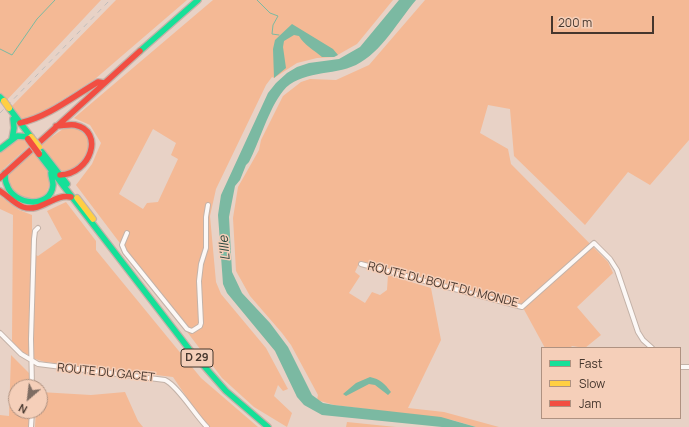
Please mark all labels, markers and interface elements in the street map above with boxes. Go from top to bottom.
scale bar [553,8,656,34]
text: 200 m [558,14,592,31]
water label: L'Ille [216,235,234,261]
street label: ROUTE DU BOUT DU MONDE [366,259,520,311]
legend [541,347,681,419]
road number: D 29 [181,349,213,367]
text: Fast [579,355,603,372]
street label: ROUTE DU GACET [56,361,156,385]
text: Slow [579,375,605,392]
north arrow [8,379,48,419]
text: Jam [579,395,601,412]
text: N [16,401,30,418]

